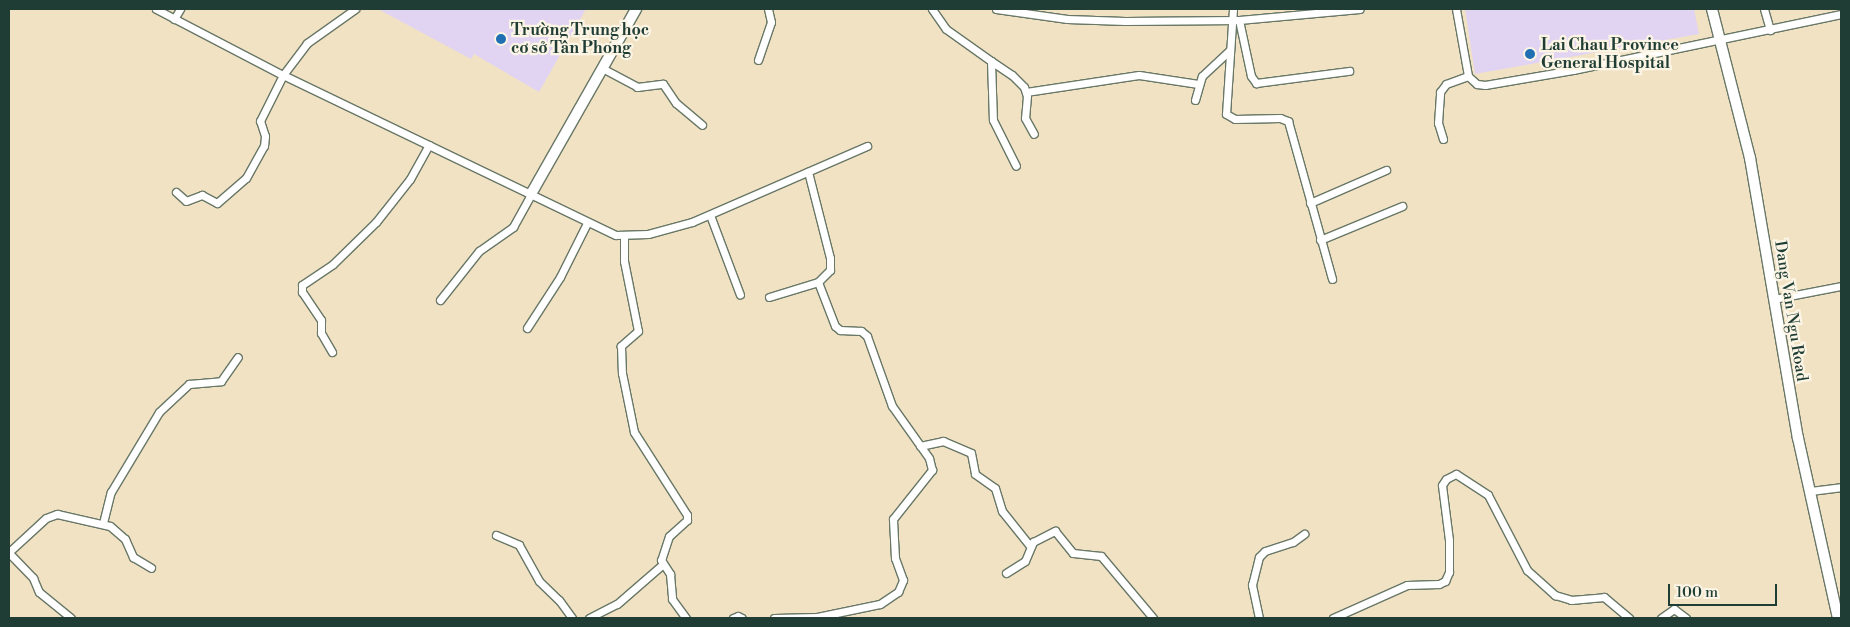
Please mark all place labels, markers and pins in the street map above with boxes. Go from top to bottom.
place label: Trường Trung học cơ sở Tân Phong [511,20,649,58]
marker: Trường Trung học cơ sở Tân Phong [495,33,507,45]
place label: Lai Chau Province General Hospital [1541,35,1679,73]
marker: Lai Chau Province General Hospital [1523,47,1537,61]

